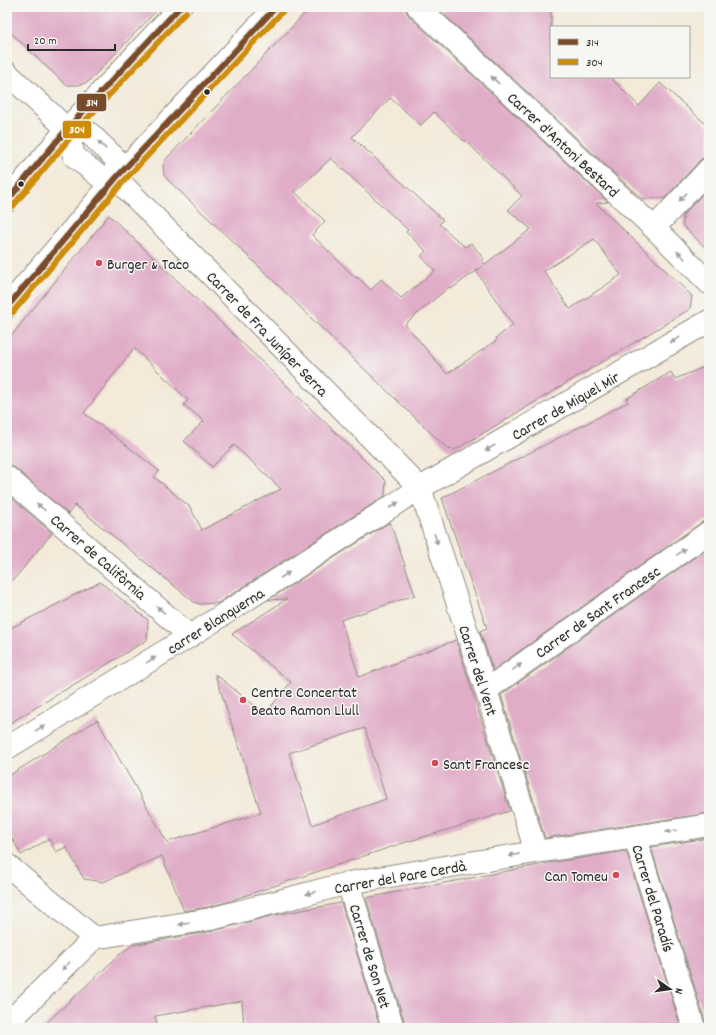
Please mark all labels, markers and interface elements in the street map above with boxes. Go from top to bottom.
scale bar [28,26,115,52]
legend [550,26,690,78]
text: 20 m [34,33,57,50]
text: 314 [586,35,599,52]
text: 304 [586,55,603,72]
one-way arrow [490,75,500,84]
unlabelled marker [202,87,212,97]
street label: Carrer d'Antoni Bestard [501,88,623,204]
line badge: 314 [76,93,107,112]
text: 314 [86,96,98,112]
line badge: 304 [62,120,92,139]
text: 304 [69,123,85,139]
one-way arrow [97,141,107,150]
unlabelled marker [16,179,26,189]
one-way arrow [678,192,687,202]
one-way arrow [676,250,686,260]
place label: Burger & Taco [107,254,189,277]
marker: Burger & Taco [94,258,104,268]
street label: Carrer de Fra Juníper Serra [200,267,333,403]
one-way arrow [669,337,681,344]
street label: Carrer de Miquel Mir [508,367,625,447]
one-way arrow [484,444,496,451]
one-way arrow [389,501,399,509]
one-way arrow [36,502,47,511]
street label: Carrer de Califòrnia [44,510,151,607]
one-way arrow [434,533,440,545]
one-way arrow [675,548,686,556]
street label: Carrer de Sant Francesc [531,561,666,665]
one-way arrow [279,572,290,579]
street label: carrer Blanquerna [163,583,270,661]
one-way arrow [156,606,166,615]
street label: Carrer del Vent [451,623,502,719]
one-way arrow [145,656,157,663]
one-way arrow [512,663,523,672]
place label: Centre Concertat Beato Ramon Llull [251,682,359,723]
marker: Centre Concertat Beato Ramon Llull [238,695,248,705]
one-way arrow [34,724,46,731]
place label: Sant Francesc [443,754,529,777]
marker: Sant Francesc [430,758,440,768]
one-way arrow [664,828,677,834]
street label: Carrer del Paradís [624,842,679,956]
one-way arrow [508,853,520,859]
street label: Carrer del Pare Cerdà [333,856,468,901]
place label: Can Tomeu [545,866,608,889]
marker: Can Tomeu [611,870,621,880]
one-way arrow [304,890,316,896]
street label: Carrer de Son Net [342,902,395,1012]
one-way arrow [178,921,190,927]
one-way arrow [61,961,71,971]
north arrow [650,969,690,1009]
text: N [669,986,686,996]

